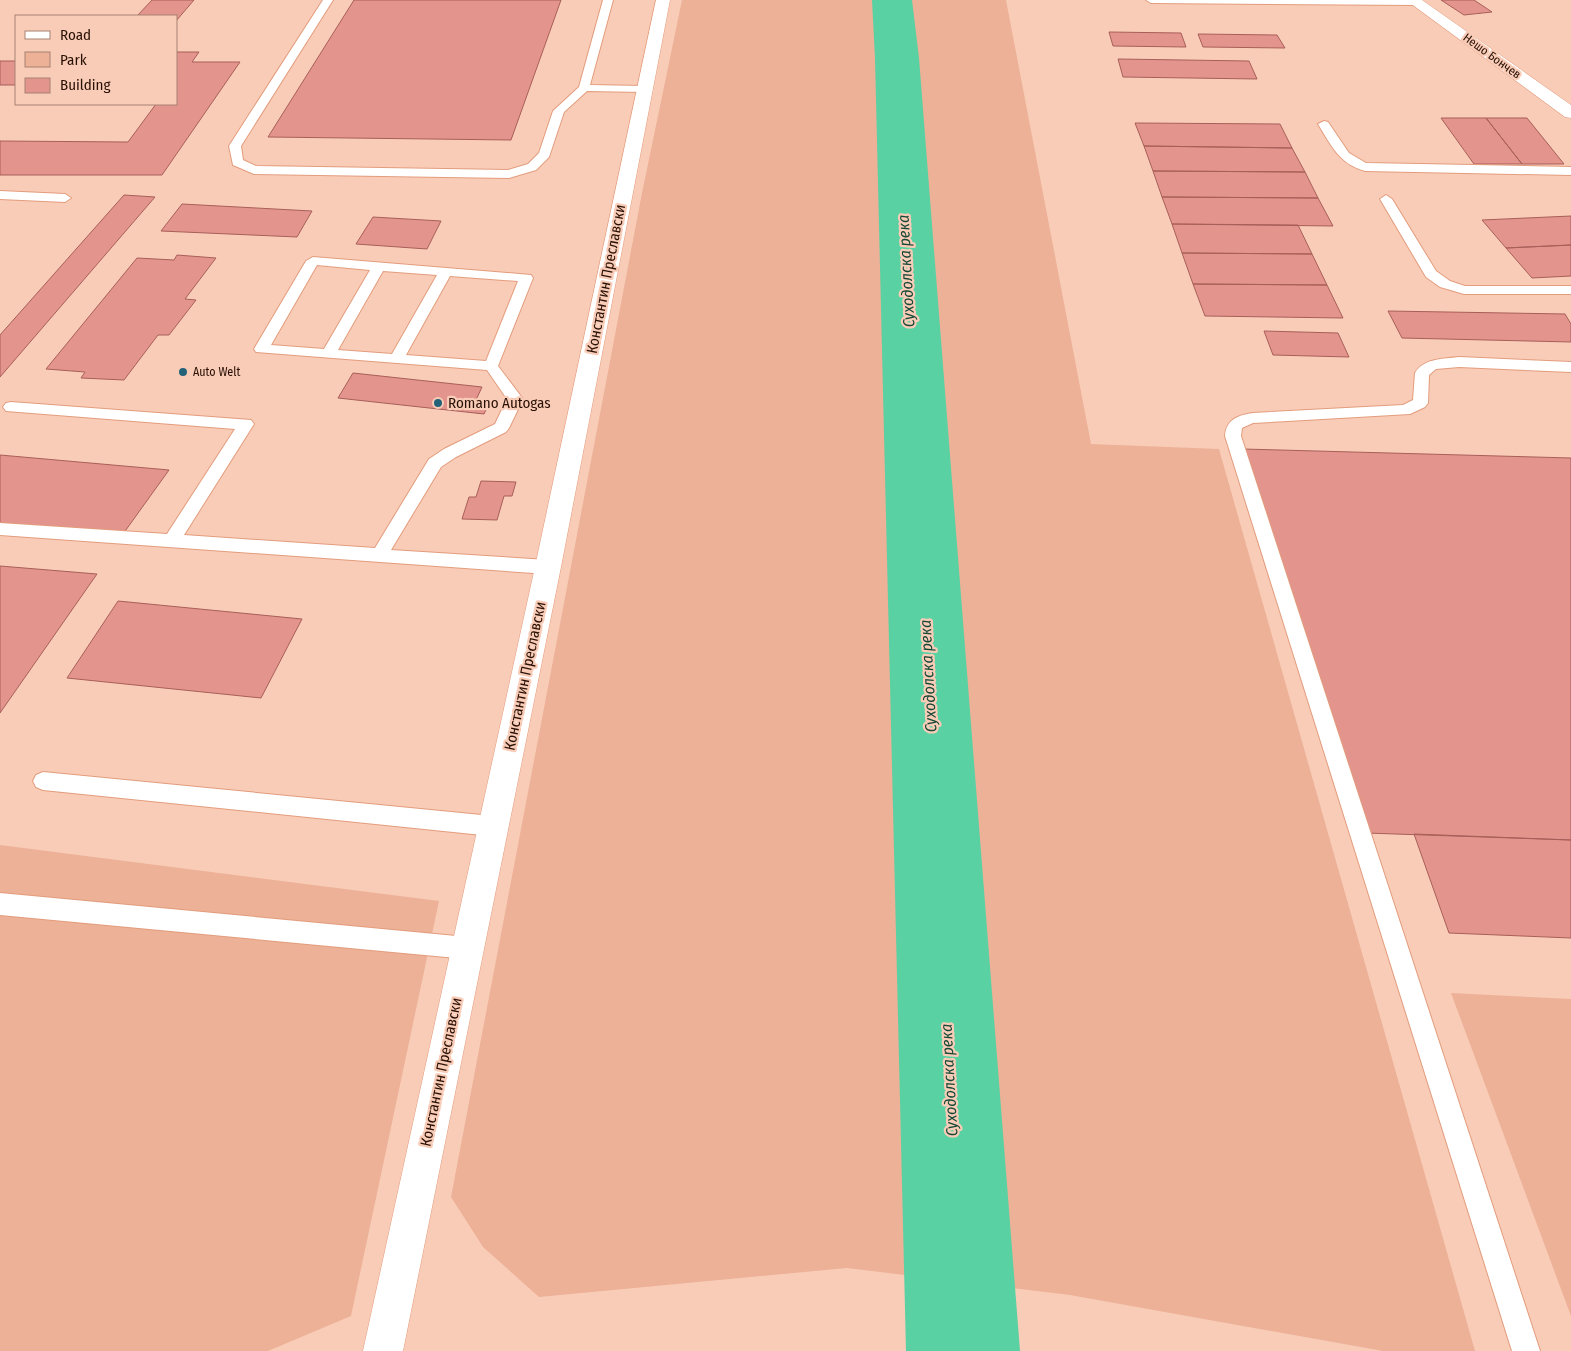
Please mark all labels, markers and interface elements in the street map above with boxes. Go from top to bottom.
legend [15,15,178,105]
text: Road [60,26,91,44]
street label: Нешо Бончев [1460,30,1524,82]
text: Park [60,51,87,69]
text: Building [60,76,111,94]
street label: Константин Преславски [583,203,629,355]
water label: Суходолска река [894,214,918,328]
place label: Auto Welt [193,365,240,379]
marker: Auto Welt [177,366,189,378]
place label: Romano Autogas [448,394,551,412]
marker: Romano Autogas [432,397,444,409]
street label: Константин Преславски [500,600,550,752]
water label: Суходолска река [916,619,940,733]
street label: Константин Преславски [416,996,466,1148]
water label: Суходолска река [937,1023,961,1137]

